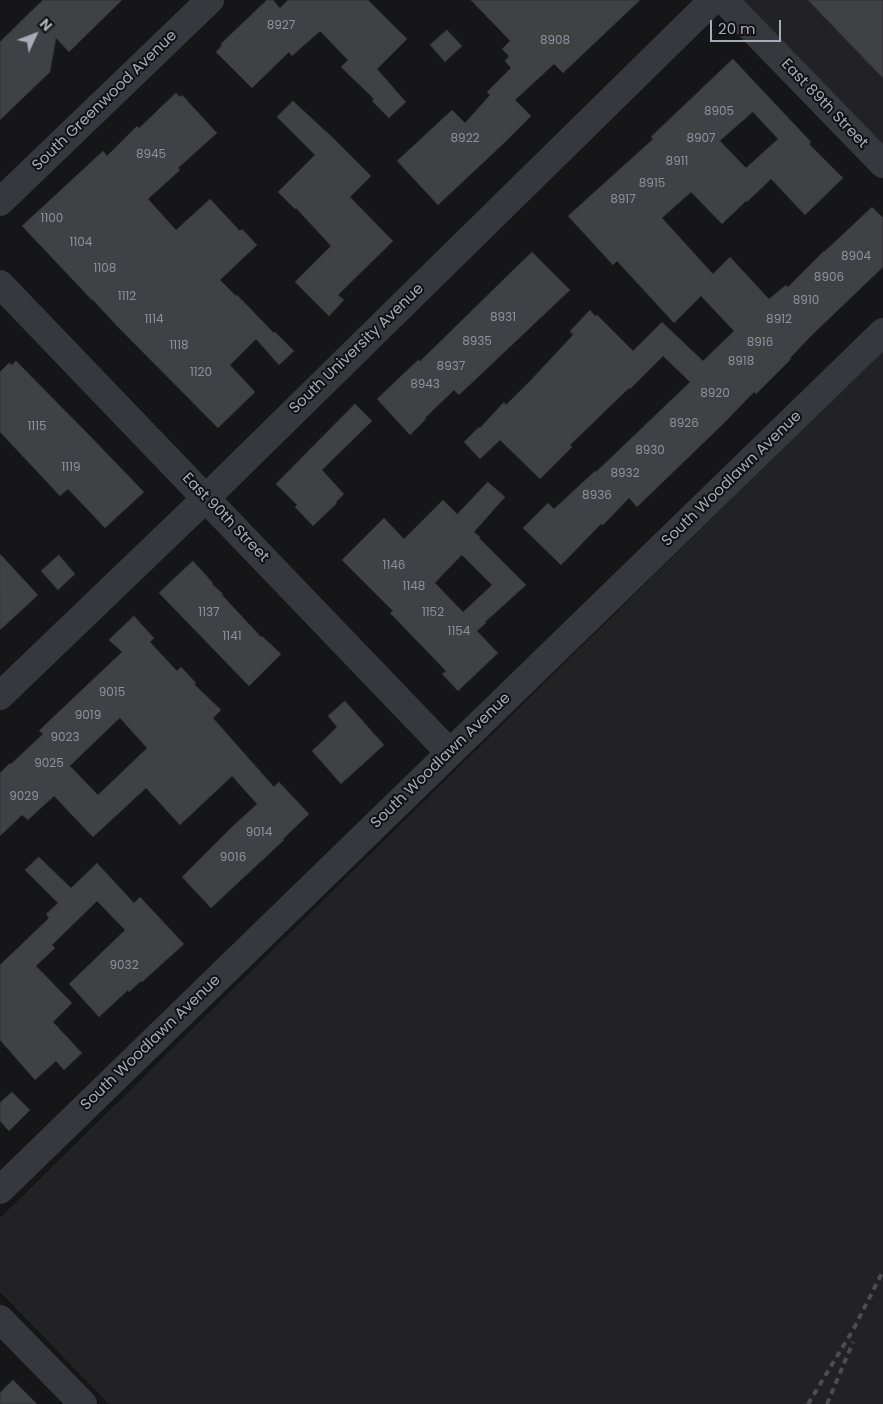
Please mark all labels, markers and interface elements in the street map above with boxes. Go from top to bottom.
north arrow [10,10,60,60]
scale bar [713,10,784,42]
text: N [35,14,57,35]
text: 20 m [718,18,756,39]
house number: 8927 [267,19,295,33]
street label: South Greenwood Avenue [29,27,181,175]
house number: 8908 [540,34,570,48]
street label: East 89th Street [777,56,871,152]
house number: 8905 [704,105,734,119]
house number: 8922 [451,132,479,146]
house number: 8907 [686,132,716,146]
house number: 8945 [136,148,166,162]
house number: 8911 [666,155,688,169]
house number: 8915 [639,177,665,191]
house number: 8917 [610,193,636,207]
house number: 1100 [41,212,63,226]
house number: 1104 [70,236,92,250]
house number: 8904 [841,250,871,264]
house number: 1108 [94,262,116,276]
house number: 8906 [814,271,844,285]
street label: South University Avenue [286,280,428,418]
house number: 1112 [118,290,136,304]
house number: 8910 [793,294,819,308]
house number: 8931 [490,311,516,325]
house number: 1114 [144,313,164,327]
house number: 8912 [766,313,792,327]
house number: 8935 [462,335,492,349]
house number: 8916 [747,336,773,350]
house number: 1118 [169,339,189,353]
house number: 8918 [728,355,754,369]
house number: 8937 [437,360,465,374]
house number: 1120 [190,366,212,380]
house number: 8943 [410,378,440,392]
house number: 8920 [700,387,730,401]
street label: South Woodlawn Avenue [658,408,806,550]
house number: 8926 [669,417,699,431]
house number: 1115 [27,420,47,434]
house number: 8930 [635,444,665,458]
house number: 1119 [61,461,81,475]
house number: 8932 [610,467,640,481]
street label: East 90th Street [178,470,272,566]
house number: 8936 [582,489,612,503]
house number: 1146 [383,559,405,573]
house number: 1148 [403,580,425,594]
house number: 1137 [198,606,220,620]
house number: 1152 [422,606,444,620]
house number: 1154 [448,625,470,639]
house number: 1141 [222,630,242,644]
house number: 9015 [99,686,125,700]
street label: South Woodlawn Avenue [367,690,515,832]
house number: 9019 [75,709,101,723]
house number: 9023 [50,731,80,745]
house number: 9025 [34,757,64,771]
house number: 9029 [9,790,39,804]
house number: 9014 [246,826,272,840]
house number: 9016 [220,851,246,865]
house number: 9032 [109,959,139,973]
street label: South Woodlawn Avenue [77,972,225,1114]

